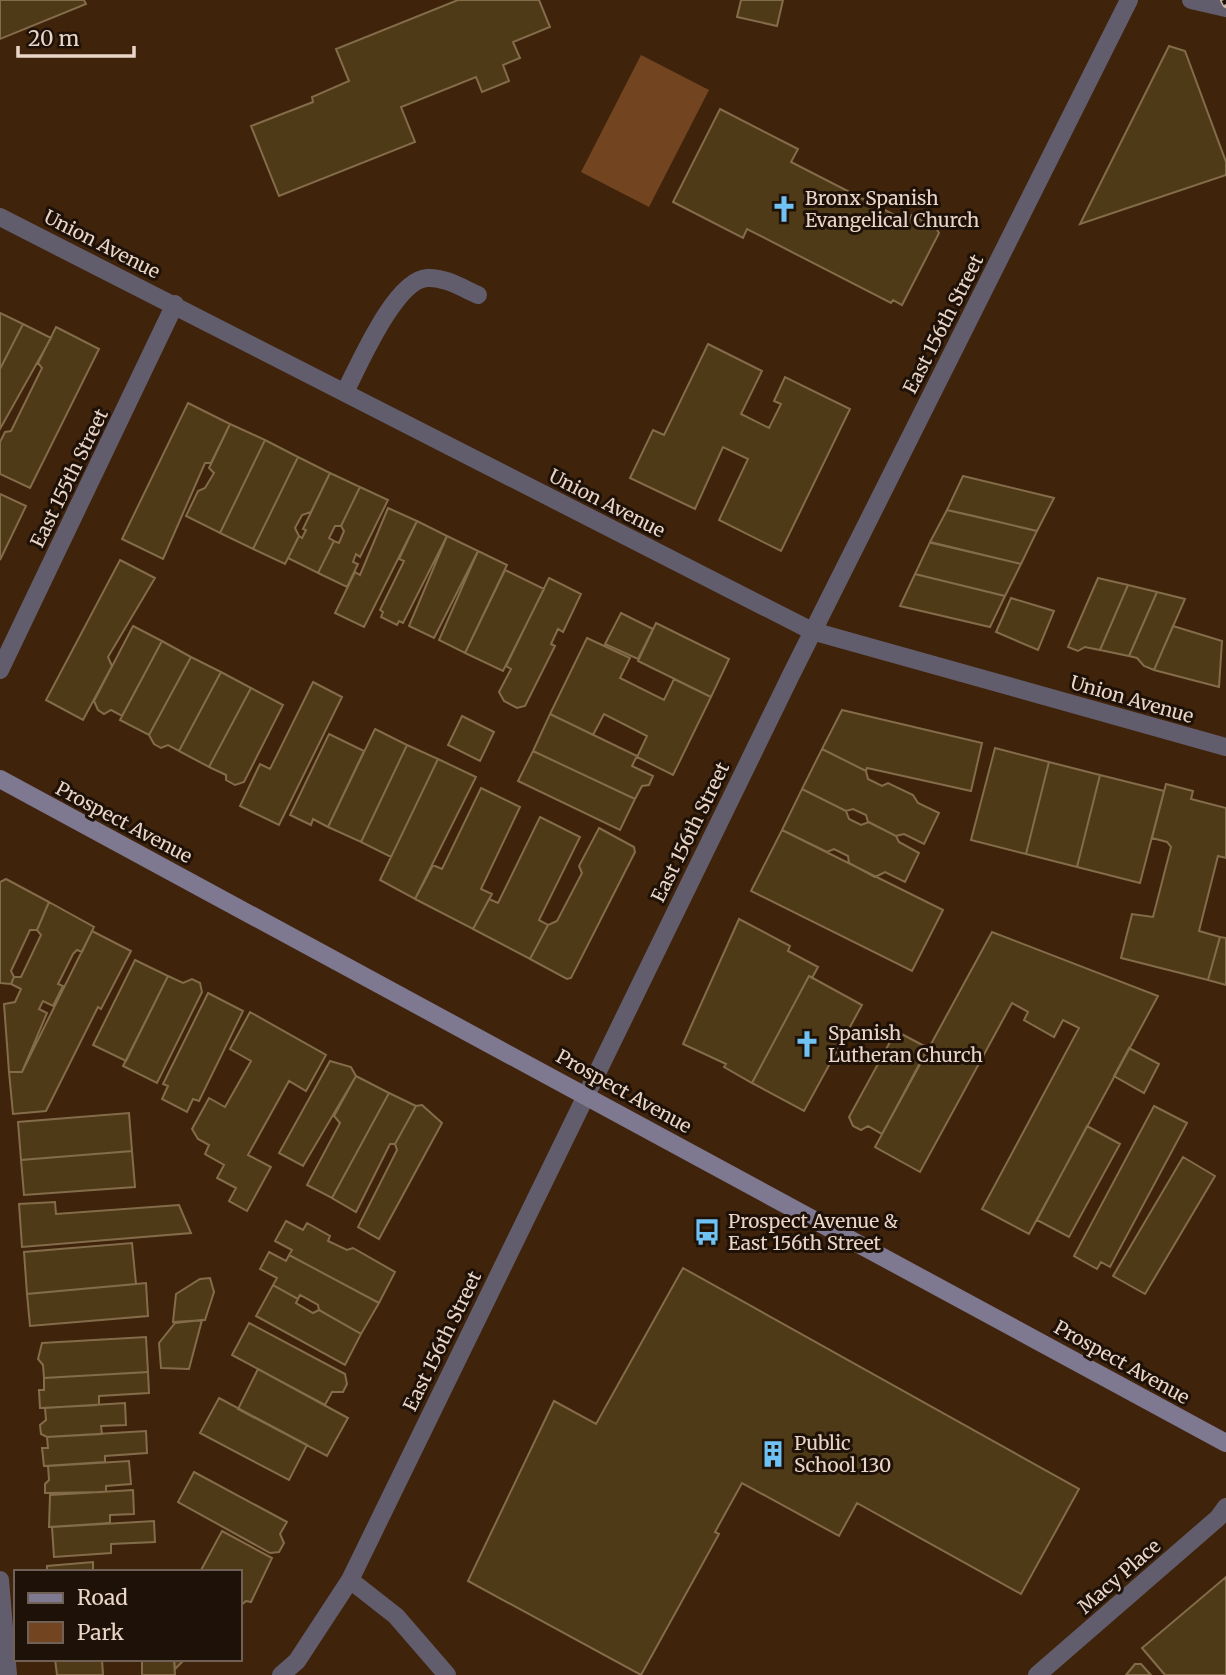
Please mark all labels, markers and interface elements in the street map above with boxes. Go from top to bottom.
scale bar [18,14,133,58]
text: 20 m [28,25,80,52]
place label: Bronx Spanish Evangelical Church [805,186,980,232]
church icon: Bronx Spanish Evangelical Church [769,194,799,224]
street label: Union Avenue [40,204,164,284]
street label: East 156th Street [898,250,989,398]
street label: East 155th Street [25,404,113,551]
street label: Union Avenue [545,463,669,543]
street label: Union Avenue [1068,670,1197,728]
street label: East 156th Street [646,757,735,906]
street label: Prospect Avenue [52,776,196,868]
place label: Spanish Lutheran Church [828,1021,983,1067]
church icon: Spanish Lutheran Church [792,1029,822,1059]
street label: Prospect Avenue [552,1044,696,1138]
place label: Prospect Avenue & East 156th Street [728,1209,899,1255]
bus stop icon: Prospect Avenue & East 156th Street [692,1217,722,1247]
street label: East 156th Street [398,1266,487,1415]
street label: Prospect Avenue [1050,1315,1194,1409]
place label: Public School 130 [794,1431,891,1477]
building icon: Public School 130 [758,1439,788,1469]
street label: Macy Place [1073,1534,1165,1618]
legend [14,1570,242,1661]
text: Road [77,1584,128,1611]
text: Park [77,1619,124,1646]

